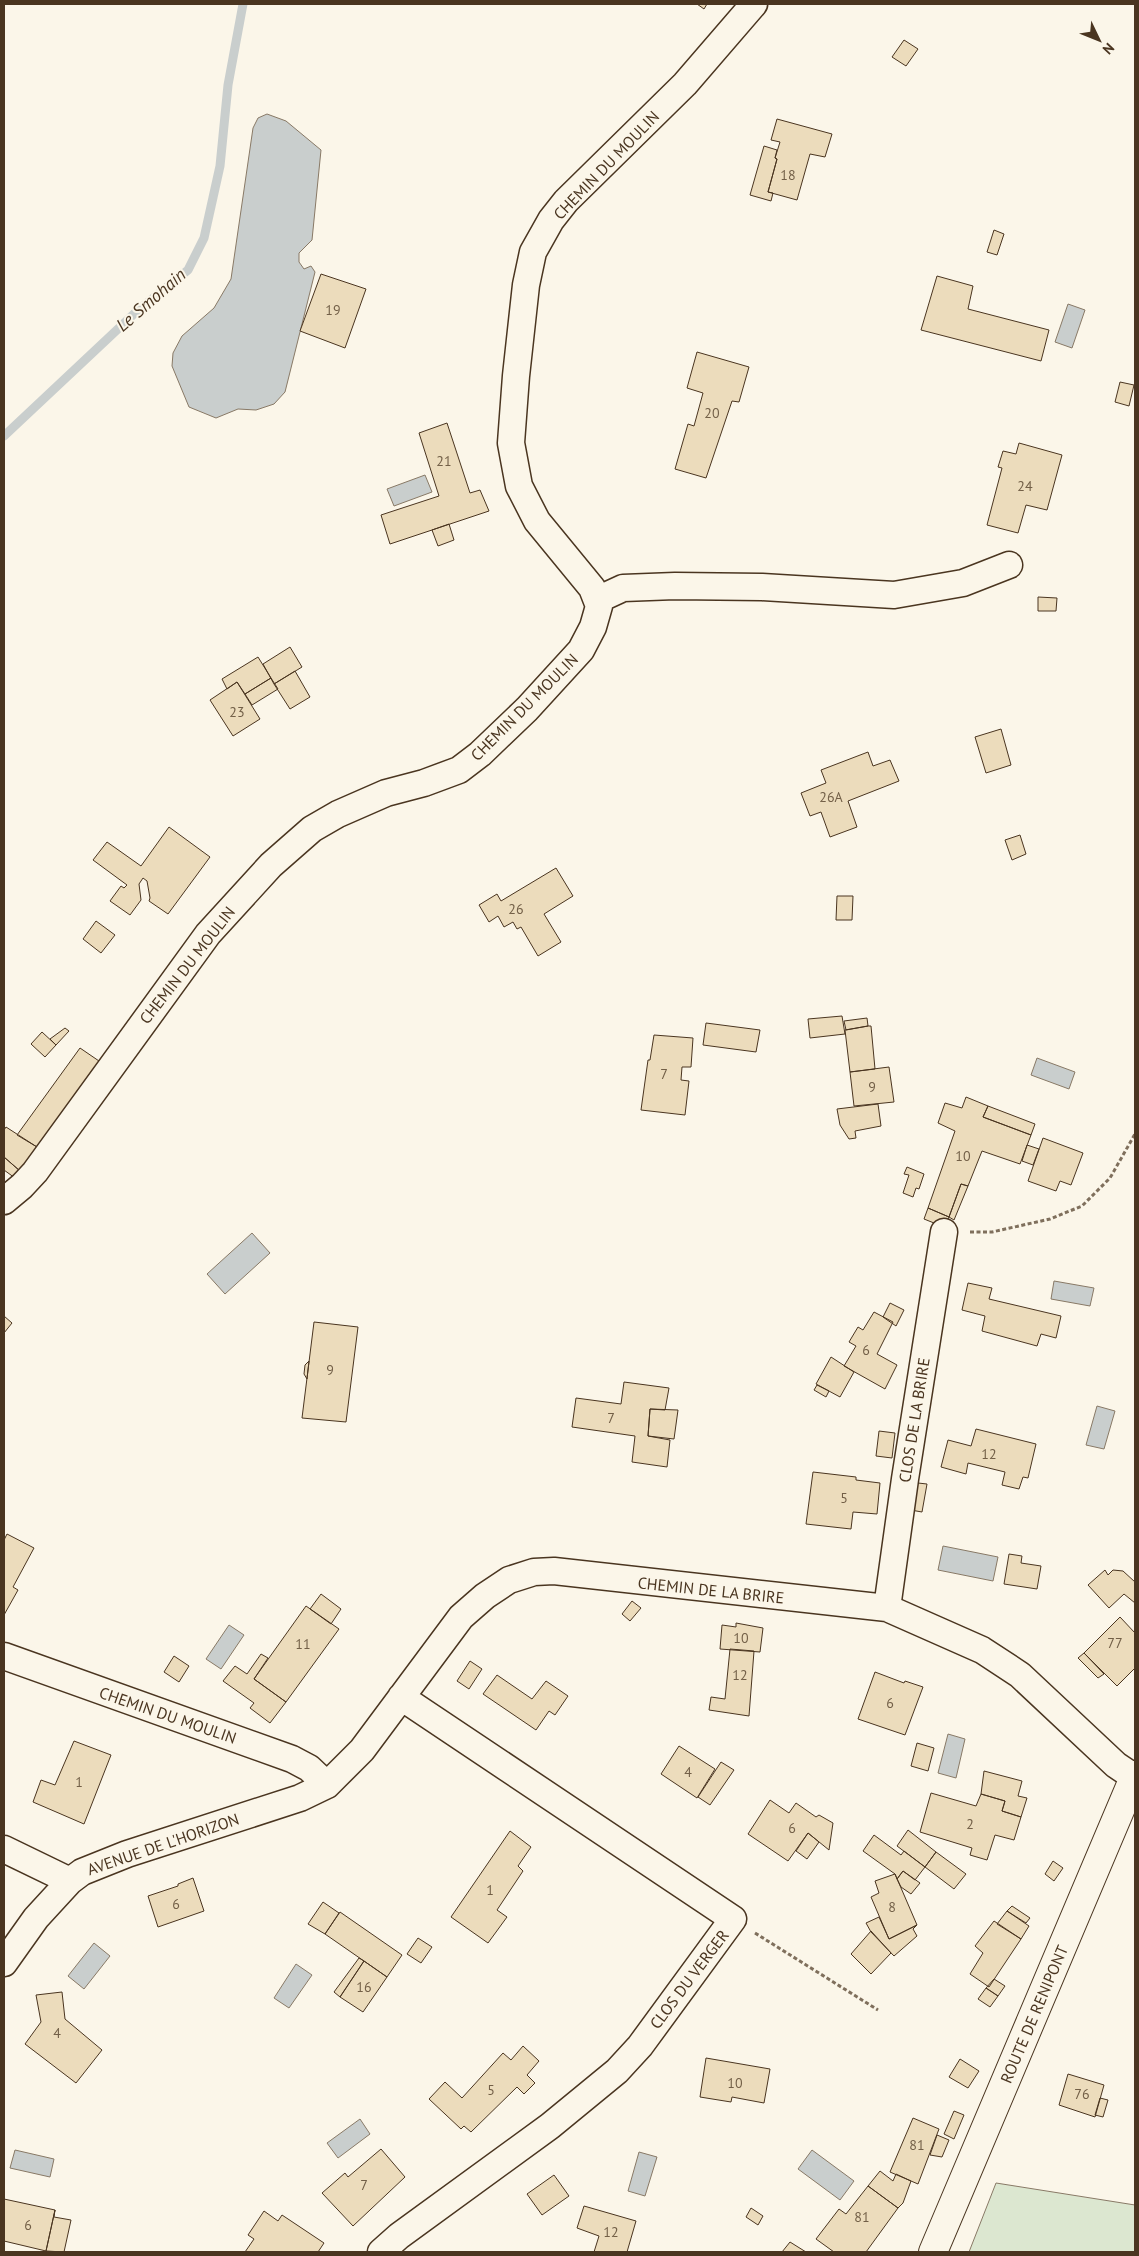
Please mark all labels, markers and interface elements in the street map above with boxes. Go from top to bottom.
north arrow [1074,15,1124,65]
text: N [1099,39,1118,58]
street label: CHEMIN DU MOULIN [549,106,663,224]
house number: 18 [780,166,796,184]
water label: Le Smohain [111,263,190,336]
house number: 19 [325,301,341,319]
house number: 20 [704,404,720,422]
house number: 21 [436,452,452,470]
house number: 24 [1017,477,1033,495]
street label: CHEMIN DU MOULIN [466,649,582,765]
house number: 23 [229,703,245,721]
house number: 26A [819,788,844,806]
house number: 26 [508,900,524,918]
street label: CHEMIN DU MOULIN [135,902,239,1028]
house number: 7 [660,1065,668,1083]
house number: 9 [868,1078,876,1096]
house number: 10 [955,1147,971,1165]
house number: 6 [862,1341,870,1359]
street label: CLOS DE LA BRIRE [894,1356,934,1484]
house number: 9 [326,1361,334,1379]
house number: 7 [607,1409,615,1427]
house number: 12 [981,1445,997,1463]
house number: 5 [840,1489,848,1507]
street label: CHEMIN DE LA BRIRE [637,1572,785,1608]
house number: 10 [733,1629,749,1647]
house number: 77 [1107,1634,1123,1652]
house number: 11 [295,1635,311,1653]
house number: 12 [732,1666,748,1684]
street label: CHEMIN DU MOULIN [97,1682,239,1748]
house number: 6 [886,1694,894,1712]
house number: 4 [684,1763,692,1781]
house number: 1 [75,1773,83,1791]
street label: AVENUE DE L'HORIZON [84,1809,242,1879]
house number: 2 [966,1815,974,1833]
house number: 6 [788,1819,796,1837]
house number: 1 [486,1881,494,1899]
house number: 6 [172,1895,180,1913]
house number: 8 [888,1898,896,1916]
street label: CLOS DU VERGER [645,1925,733,2033]
street label: ROUTE DE RENIPONT [996,1942,1072,2086]
house number: 16 [356,1978,372,1996]
house number: 4 [53,2024,61,2042]
house number: 10 [727,2074,743,2092]
house number: 5 [487,2081,495,2099]
house number: 76 [1074,2085,1090,2103]
house number: 81 [909,2136,925,2154]
house number: 7 [360,2176,368,2194]
house number: 81 [854,2208,870,2226]
house number: 6 [24,2216,32,2234]
house number: 12 [603,2223,619,2241]

